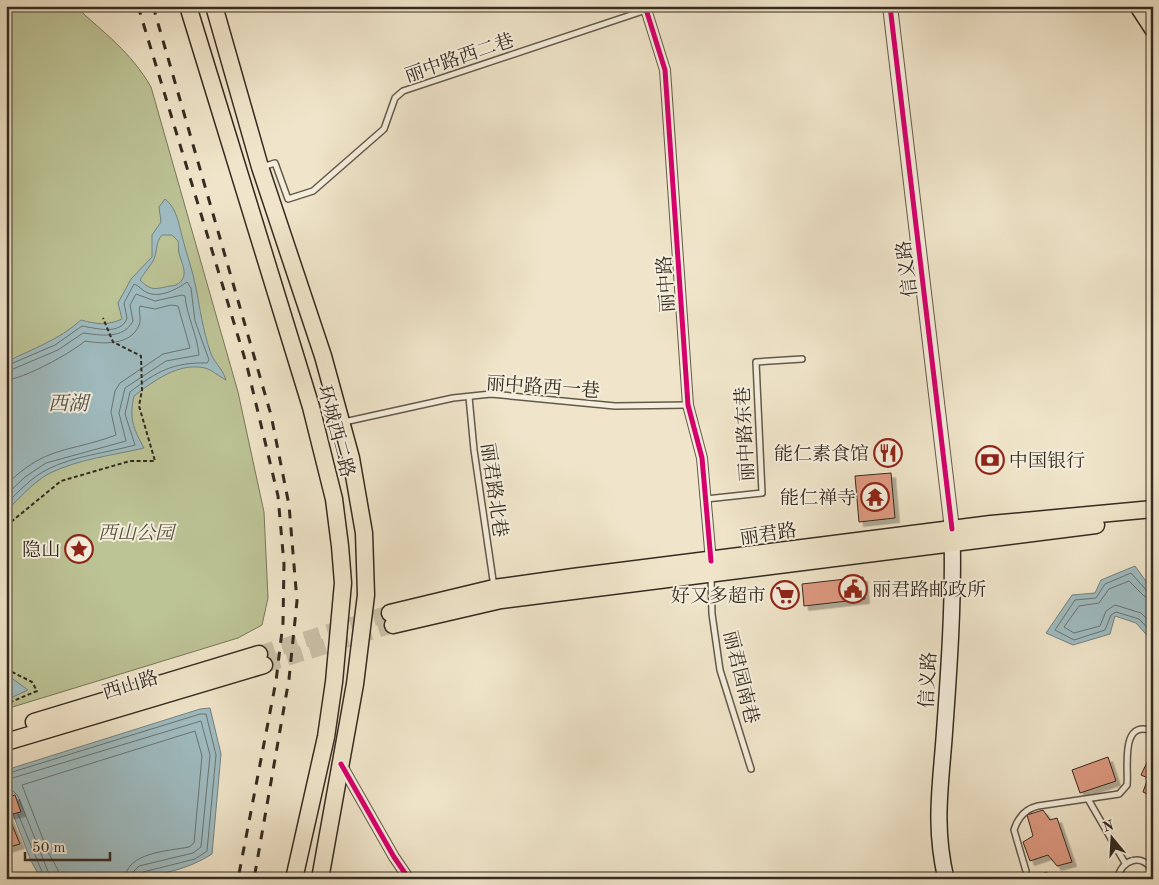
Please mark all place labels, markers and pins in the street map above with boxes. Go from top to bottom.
restaurant icon: 能仁素食馆 [873,438,903,468]
place label: 能仁素食馆 [774,443,869,465]
bank icon: 中国银行 [975,445,1005,475]
place label: 中国银行 [1009,451,1085,472]
temple icon: 能仁禅寺 [860,482,890,512]
place label: 能仁禅寺 [780,487,856,509]
place icon: 隐山 [64,534,94,564]
place label: 隐山 [22,539,60,561]
public building icon: 丽君路邮政所 [838,574,868,604]
supermarket icon: 好又多超市 [770,580,800,610]
place label: 丽君路邮政所 [872,580,986,601]
place label: 好又多超市 [671,585,766,607]

